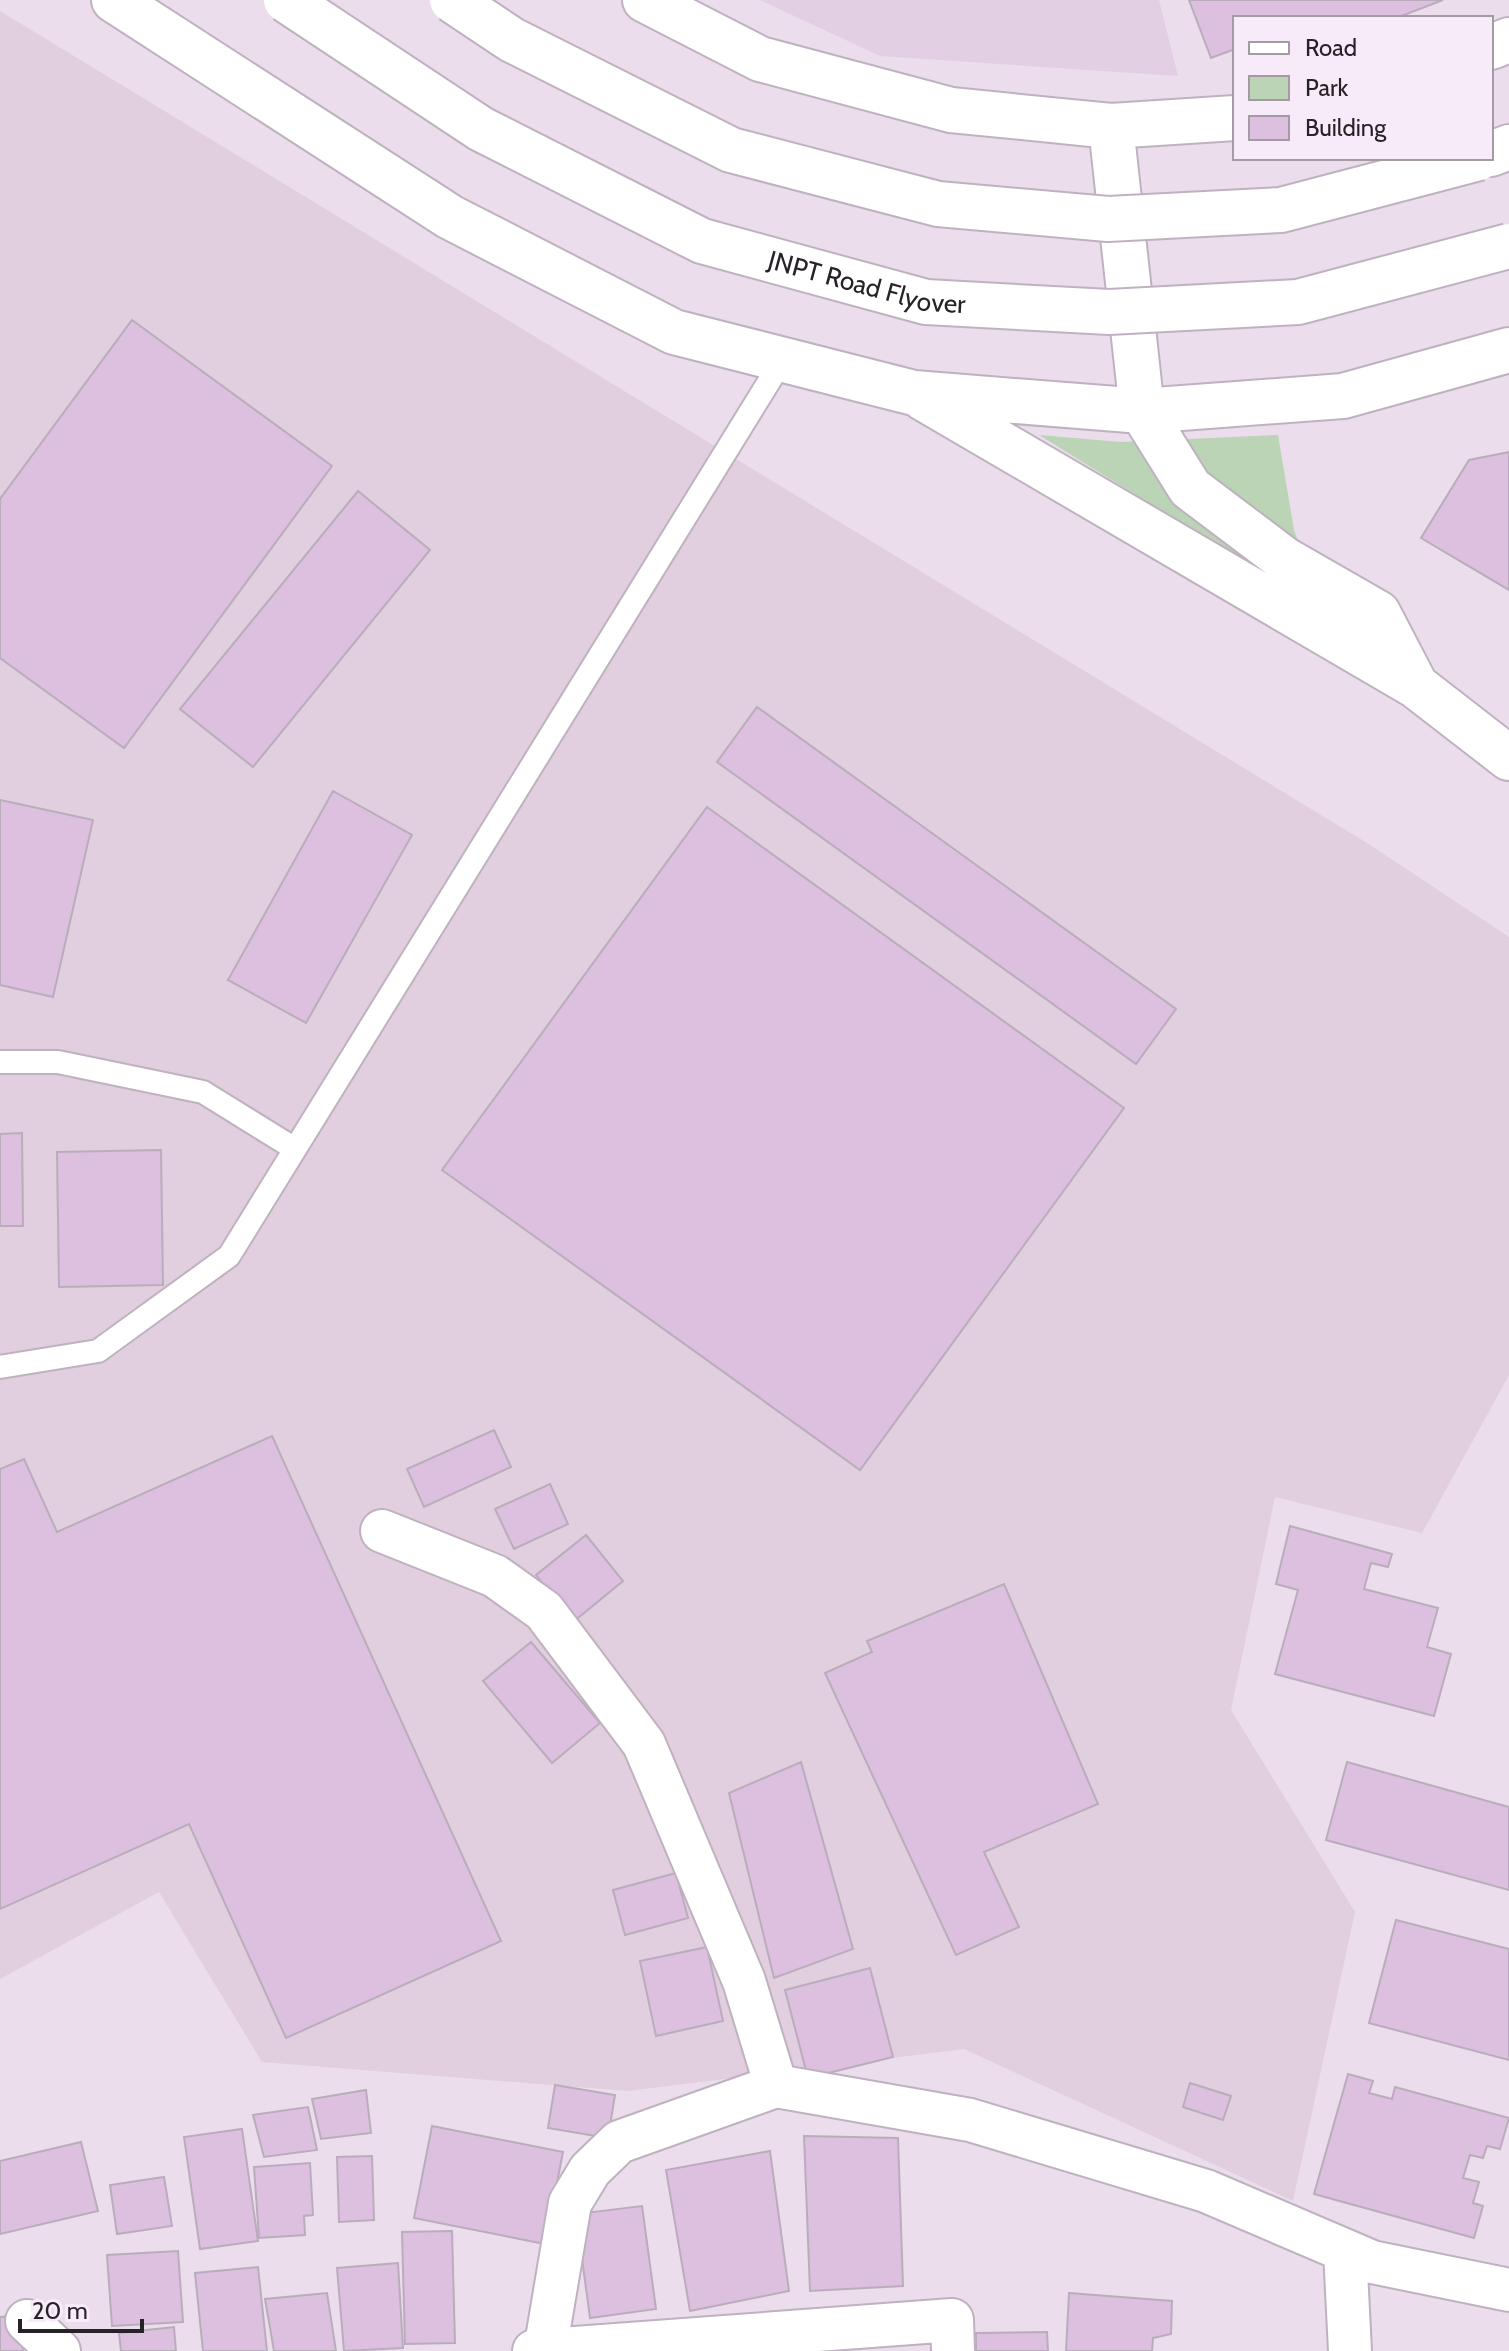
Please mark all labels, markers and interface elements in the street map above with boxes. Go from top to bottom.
legend [1233,16,1493,160]
text: Road [1305,33,1357,62]
text: Park [1305,73,1348,102]
text: Building [1305,113,1387,142]
street label: JNPT Road Flyover [764,243,967,320]
scale bar [20,2283,142,2333]
text: 20 m [32,2296,88,2325]

